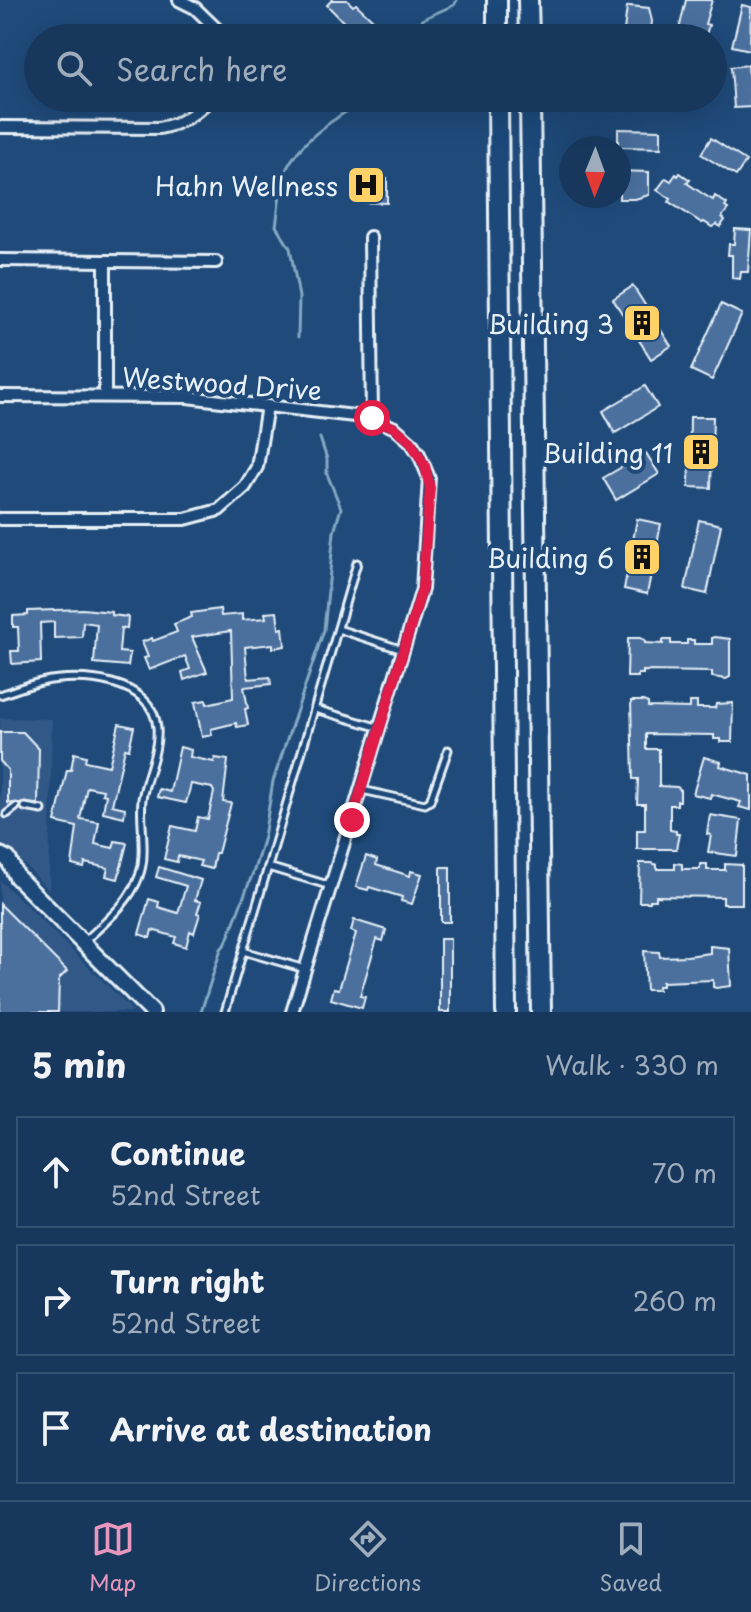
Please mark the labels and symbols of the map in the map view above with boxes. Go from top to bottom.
north arrow [559,136,631,208]
hospital icon: Hahn Wellness [345,164,387,206]
place label: Hahn Wellness [155,166,338,205]
building icon: Building 3 [621,302,663,344]
place label: Building 3 [487,304,614,343]
street label: Westwood Drive [121,357,323,409]
route start [354,400,390,436]
building icon: Building 11 [680,431,722,473]
place label: Building 11 [542,433,673,472]
building icon: Building 6 [621,536,663,578]
place label: Building 6 [487,538,614,577]
route end [334,802,370,838]

